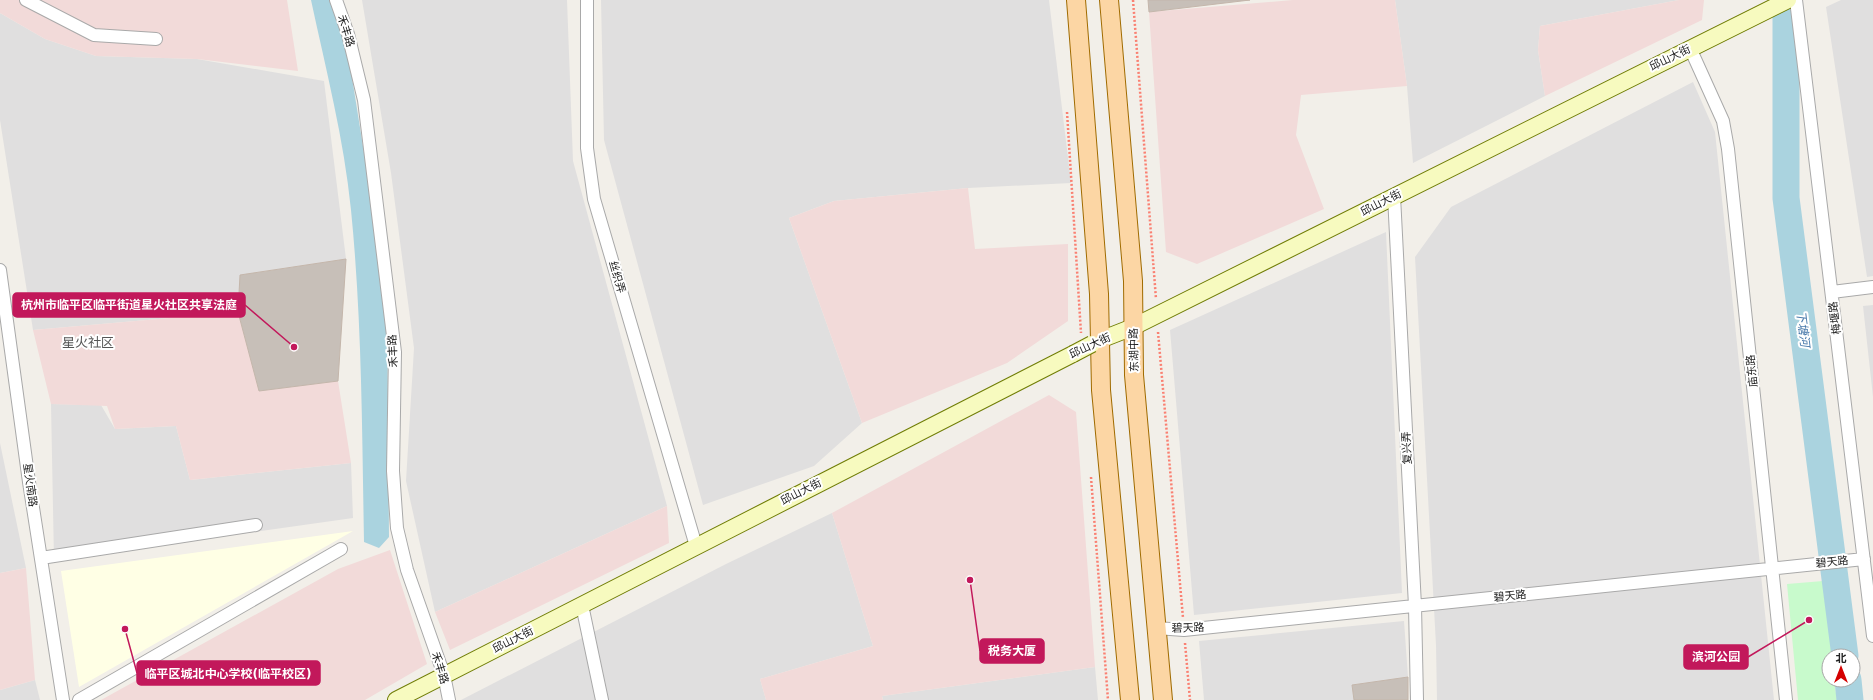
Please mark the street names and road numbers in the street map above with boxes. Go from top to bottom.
street label: 禾丰路 [335,13,357,49]
street label: 邱山大街 [1647,43,1693,73]
street label: 邱山大街 [1358,187,1404,219]
street label: 丝织弄 [606,259,628,295]
street label: 梅堰路 [1827,301,1843,335]
street label: 东湖中路 [1127,328,1141,372]
street label: 邱山大街 [1067,331,1113,361]
street label: 禾丰路 [386,334,400,368]
street label: 庙东路 [1744,354,1760,388]
street label: 复兴弄 [1400,431,1414,465]
street label: 星火南路 [21,462,39,508]
street label: 邱山大街 [778,476,824,508]
street label: 碧天路 [1815,554,1849,570]
street label: 碧天路 [1493,588,1527,604]
street label: 碧天路 [1171,621,1205,635]
street label: 邱山大街 [490,624,536,656]
street label: 禾丰路 [429,650,451,686]

